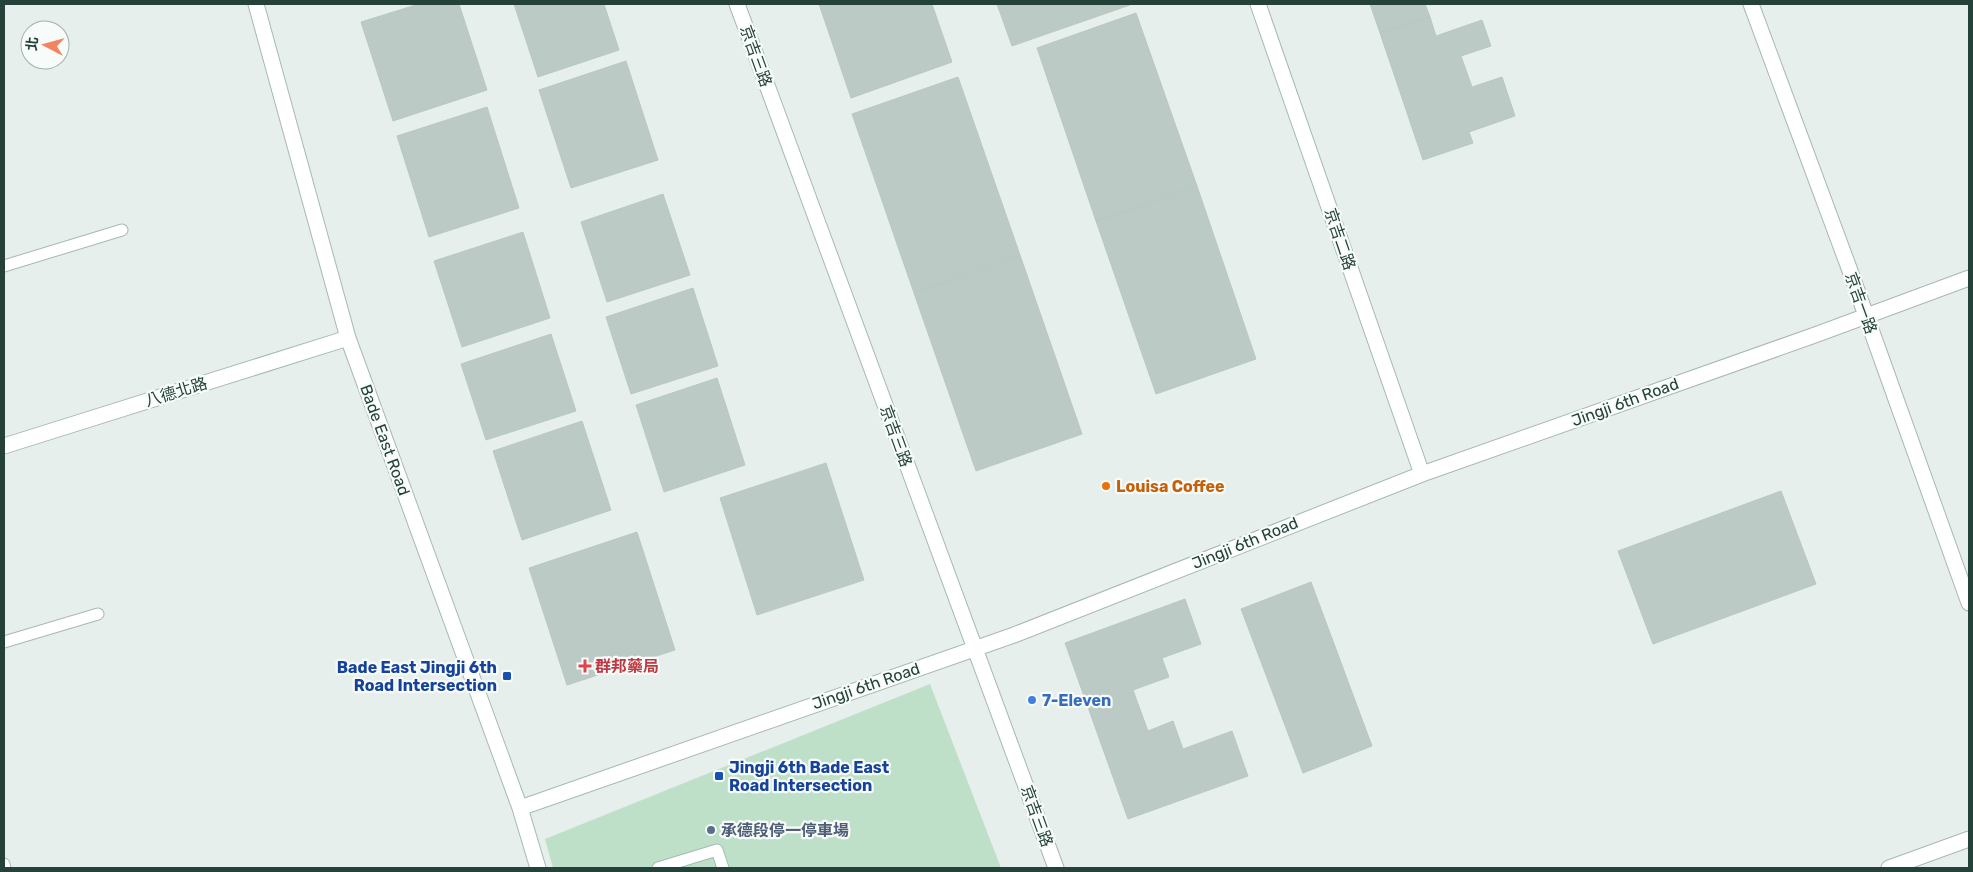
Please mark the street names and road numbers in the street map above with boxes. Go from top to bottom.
street label: 京吉三路 [736,23,776,89]
street label: 京吉二路 [1321,206,1359,272]
street label: 京吉一路 [1841,270,1881,336]
street label: 八德北路 [143,374,209,410]
street label: Jingji 6th Road [1569,374,1681,430]
street label: Bade East Road [356,382,414,498]
street label: 京吉三路 [876,403,916,469]
street label: Jingji 6th Road [1189,513,1301,573]
street label: Jingji 6th Road [810,659,922,713]
street label: 京吉三路 [1017,783,1057,849]

